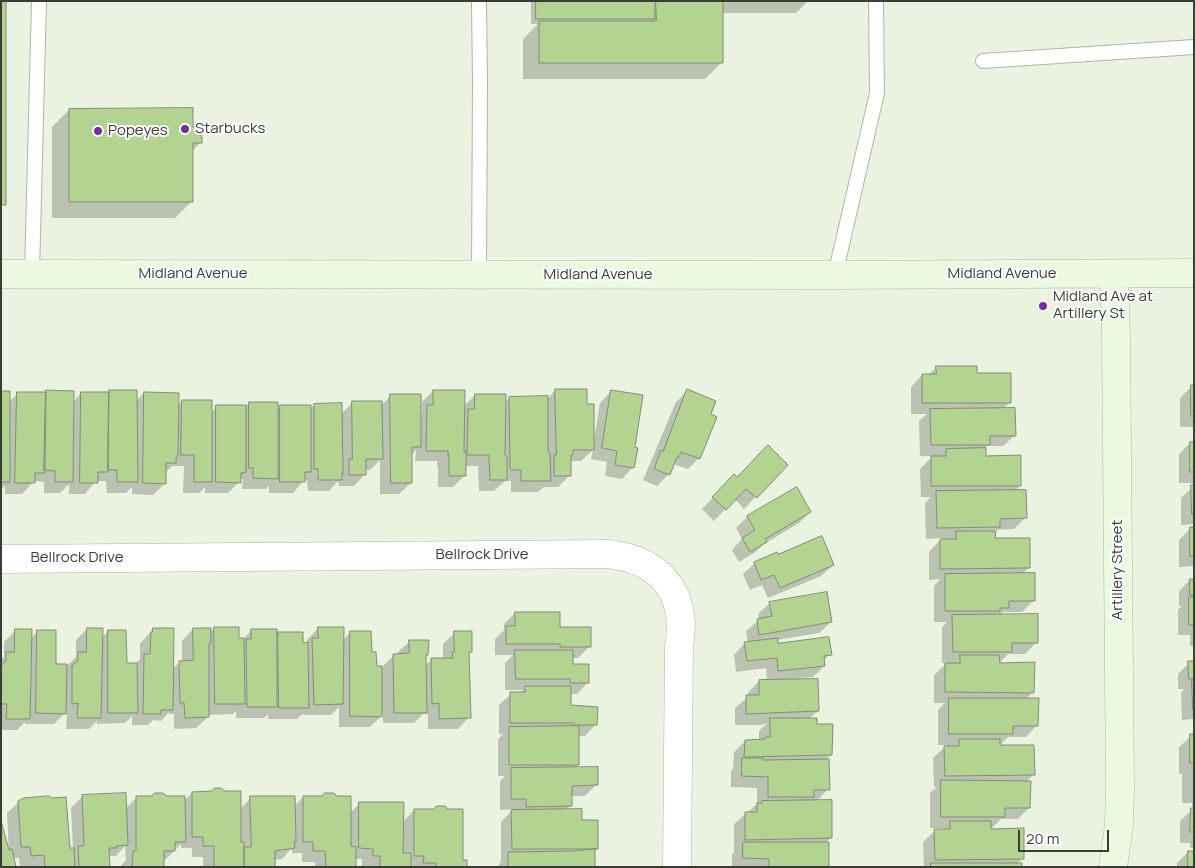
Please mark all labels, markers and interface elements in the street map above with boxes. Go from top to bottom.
place label: Starbucks [195,120,265,138]
place label: Popeyes [108,122,168,140]
marker: Starbucks [179,123,191,135]
marker: Popeyes [92,125,104,137]
street label: Midland Avenue [139,265,247,283]
street label: Midland Avenue [948,265,1056,283]
street label: Midland Avenue [544,266,652,284]
place label: Midland Ave at Artillery St [1053,288,1153,323]
marker: Midland Ave at Artillery St [1037,300,1049,312]
street label: Artillery Street [1109,520,1127,620]
street label: Bellrock Drive [436,546,528,564]
street label: Bellrock Drive [31,549,123,567]
scale bar [1020,820,1111,852]
text: 20 m [1026,828,1059,849]

